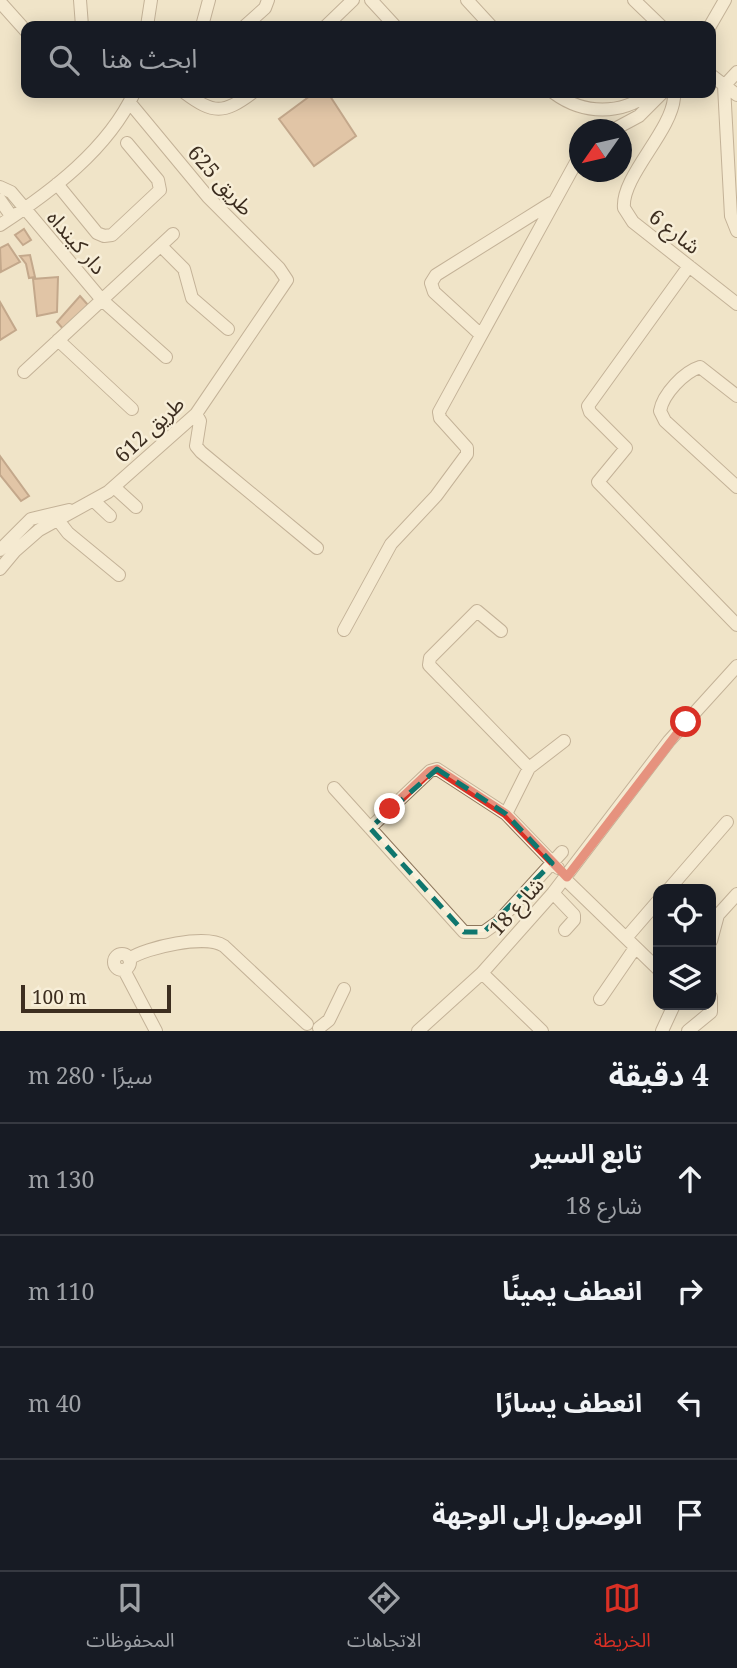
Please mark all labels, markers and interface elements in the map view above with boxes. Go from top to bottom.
search box [21,21,716,98]
text: ابحث هنا [101,40,197,76]
icon: search [45,41,83,79]
north arrow [569,119,632,182]
street label: طريق 625 [182,139,260,221]
street label: شارع 6 [642,202,707,262]
street label: دار كينداه [41,204,113,280]
street label: طريق 612 [108,389,190,469]
route start [670,706,701,737]
route end [374,793,405,824]
street label: شارع 18 [482,871,551,943]
map controls [653,884,716,1010]
button: locate [653,884,716,947]
button: layers [653,947,716,1010]
scale bar [21,982,172,1014]
text: 100 m [32,984,87,1010]
text: 4 دقيقة [609,1054,709,1095]
text: سيرًا · 280 m [28,1059,153,1091]
text: تابع السير [531,1135,642,1171]
icon: ahead [671,1160,709,1198]
text: 130 m [28,1163,94,1195]
text: شارع 18 [565,1189,642,1221]
text: انعطف يمينًا [502,1272,642,1308]
icon: right [671,1272,709,1310]
text: 110 m [28,1275,94,1307]
text: انعطف يسارًا [496,1384,642,1420]
icon: left [671,1384,709,1422]
text: 40 m [28,1387,81,1419]
text: الوصول إلى الوجهة [432,1496,642,1532]
icon: arrive [671,1496,709,1534]
tab: المحفوظات [86,1579,175,1661]
tab: الاتجاهات [347,1579,421,1661]
tab: الخريطة [594,1579,651,1661]

